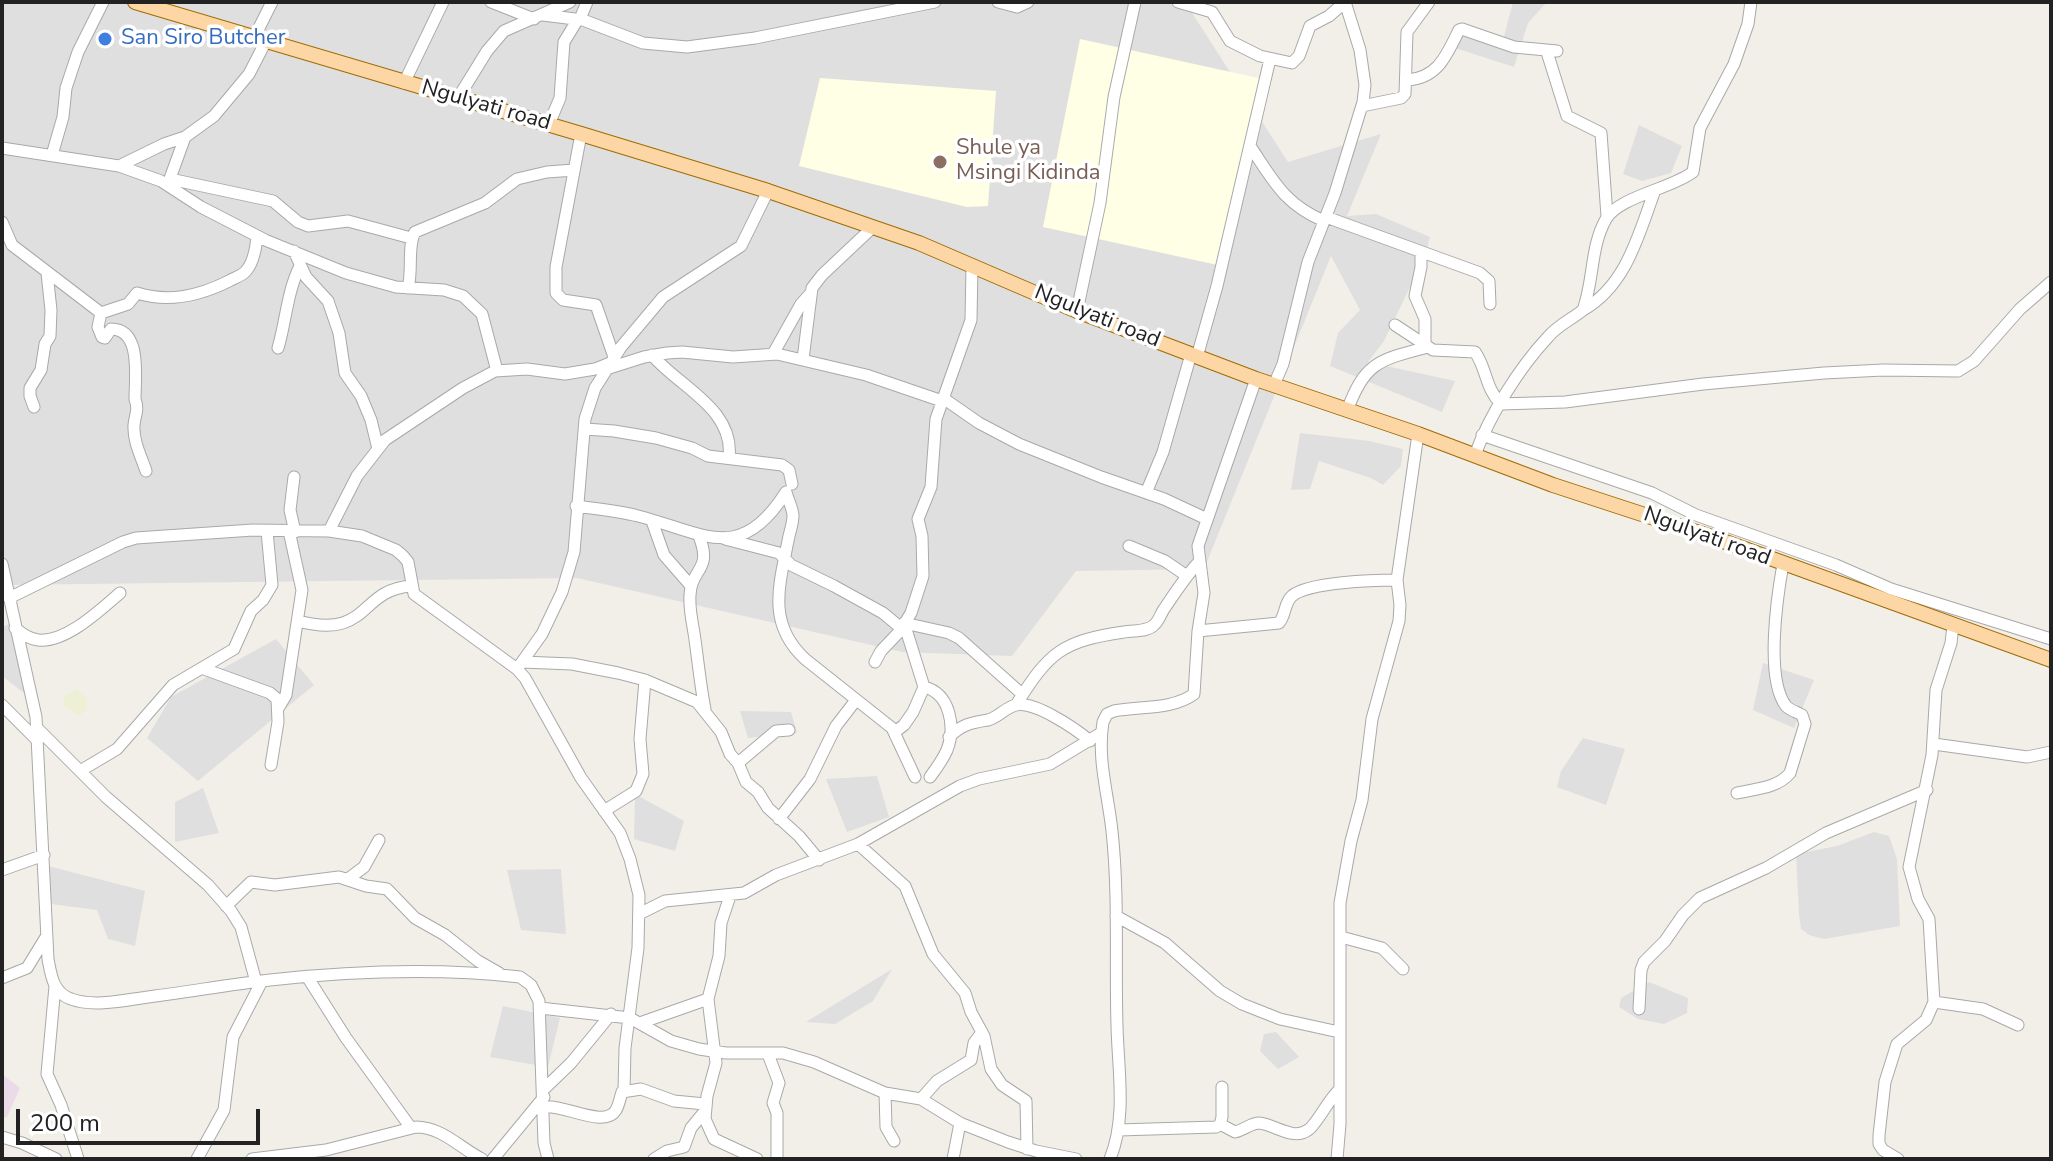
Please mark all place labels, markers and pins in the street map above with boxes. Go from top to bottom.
place label: San Siro Butcher [121,26,286,52]
marker: San Siro Butcher [96,30,114,48]
place label: Shule ya Msingi Kidinda [956,136,1100,188]
marker: Shule ya Msingi Kidinda [931,153,949,171]

